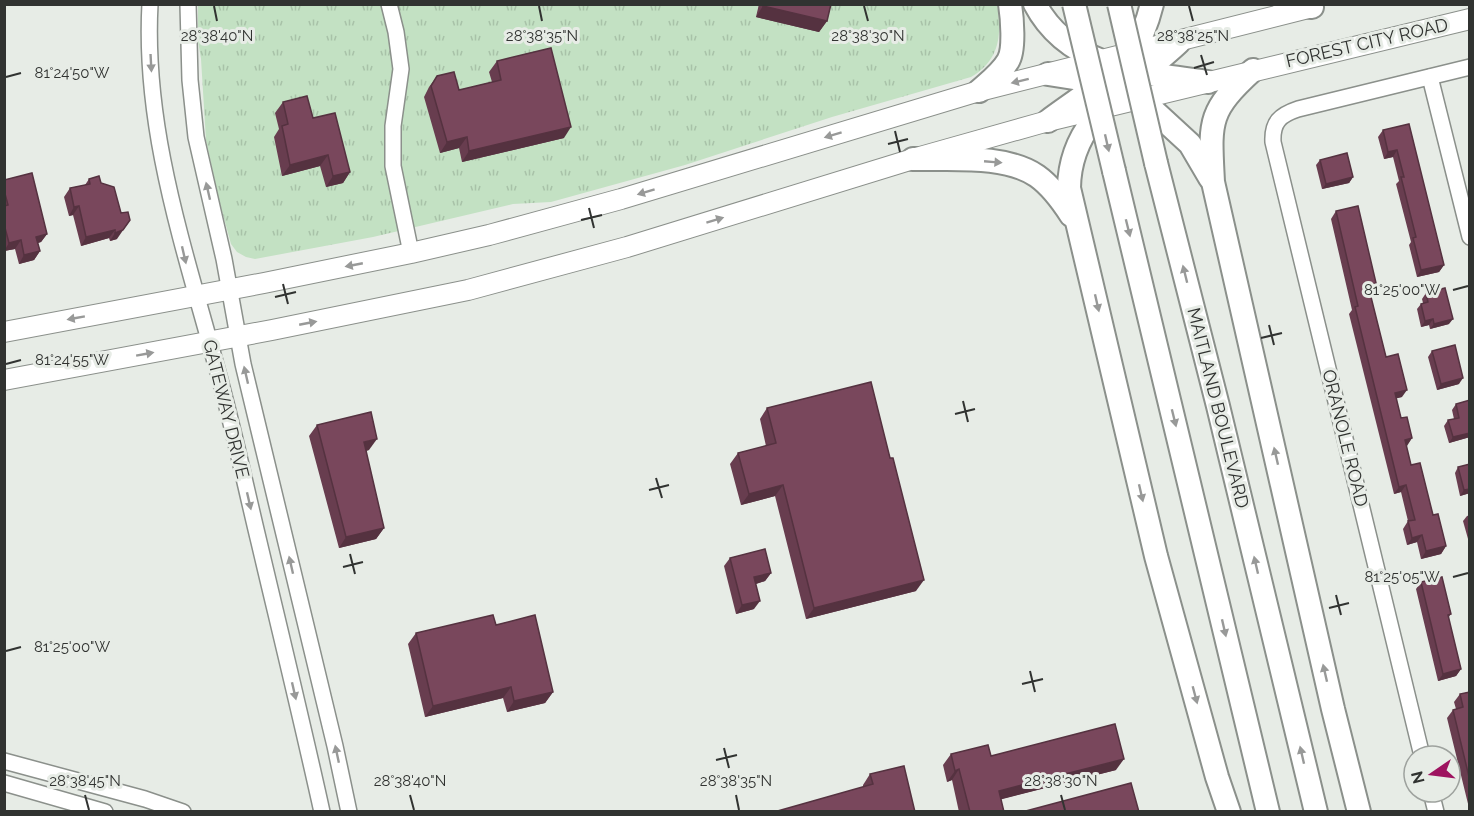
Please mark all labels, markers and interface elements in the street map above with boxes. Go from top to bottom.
street label: FOREST CITY ROAD [1284,14,1450,71]
text: 28°38'40"N [181,27,253,45]
text: 28°38'35"N [506,27,578,45]
text: 28°38'30"N [831,27,905,45]
text: 28°38'25"N [1157,27,1229,45]
one-way arrow [146,53,155,72]
text: 81°24'50"W [35,64,110,82]
one-way arrow [1011,76,1029,86]
one-way arrow [824,131,842,140]
one-way arrow [1103,134,1112,153]
one-way arrow [983,157,1002,167]
one-way arrow [203,182,213,201]
one-way arrow [637,188,655,197]
one-way arrow [706,215,724,224]
one-way arrow [1123,219,1133,237]
one-way arrow [180,245,190,264]
one-way arrow [344,261,363,270]
one-way arrow [1179,265,1189,283]
text: 81°25'00"W [1364,281,1440,299]
one-way arrow [1092,293,1102,312]
street label: MAITLAND BOULEVARD [1183,305,1254,510]
one-way arrow [67,314,86,323]
one-way arrow [299,318,318,327]
street label: GATEWAY DRIVE [199,337,254,480]
one-way arrow [135,349,154,358]
text: 81°24'55"W [35,351,109,369]
one-way arrow [240,366,250,384]
street label: ORANOLE ROAD [1318,367,1373,509]
one-way arrow [1170,408,1180,427]
one-way arrow [1270,447,1280,466]
one-way arrow [1137,483,1147,502]
one-way arrow [244,492,254,510]
one-way arrow [286,556,296,574]
one-way arrow [1251,556,1261,574]
text: 81°25'05"W [1364,568,1440,586]
one-way arrow [1219,619,1229,637]
text: 81°25'00"W [34,638,110,656]
one-way arrow [1320,664,1330,682]
one-way arrow [289,681,299,700]
one-way arrow [1190,686,1200,704]
north arrow [1402,744,1462,804]
one-way arrow [332,745,341,764]
one-way arrow [1296,746,1306,764]
text: N [1407,769,1429,786]
text: 28°38'45"N [49,772,121,790]
text: 28°38'40"N [374,772,446,790]
text: 28°38'35"N [700,772,772,790]
text: 28°38'30"N [1024,772,1098,790]

